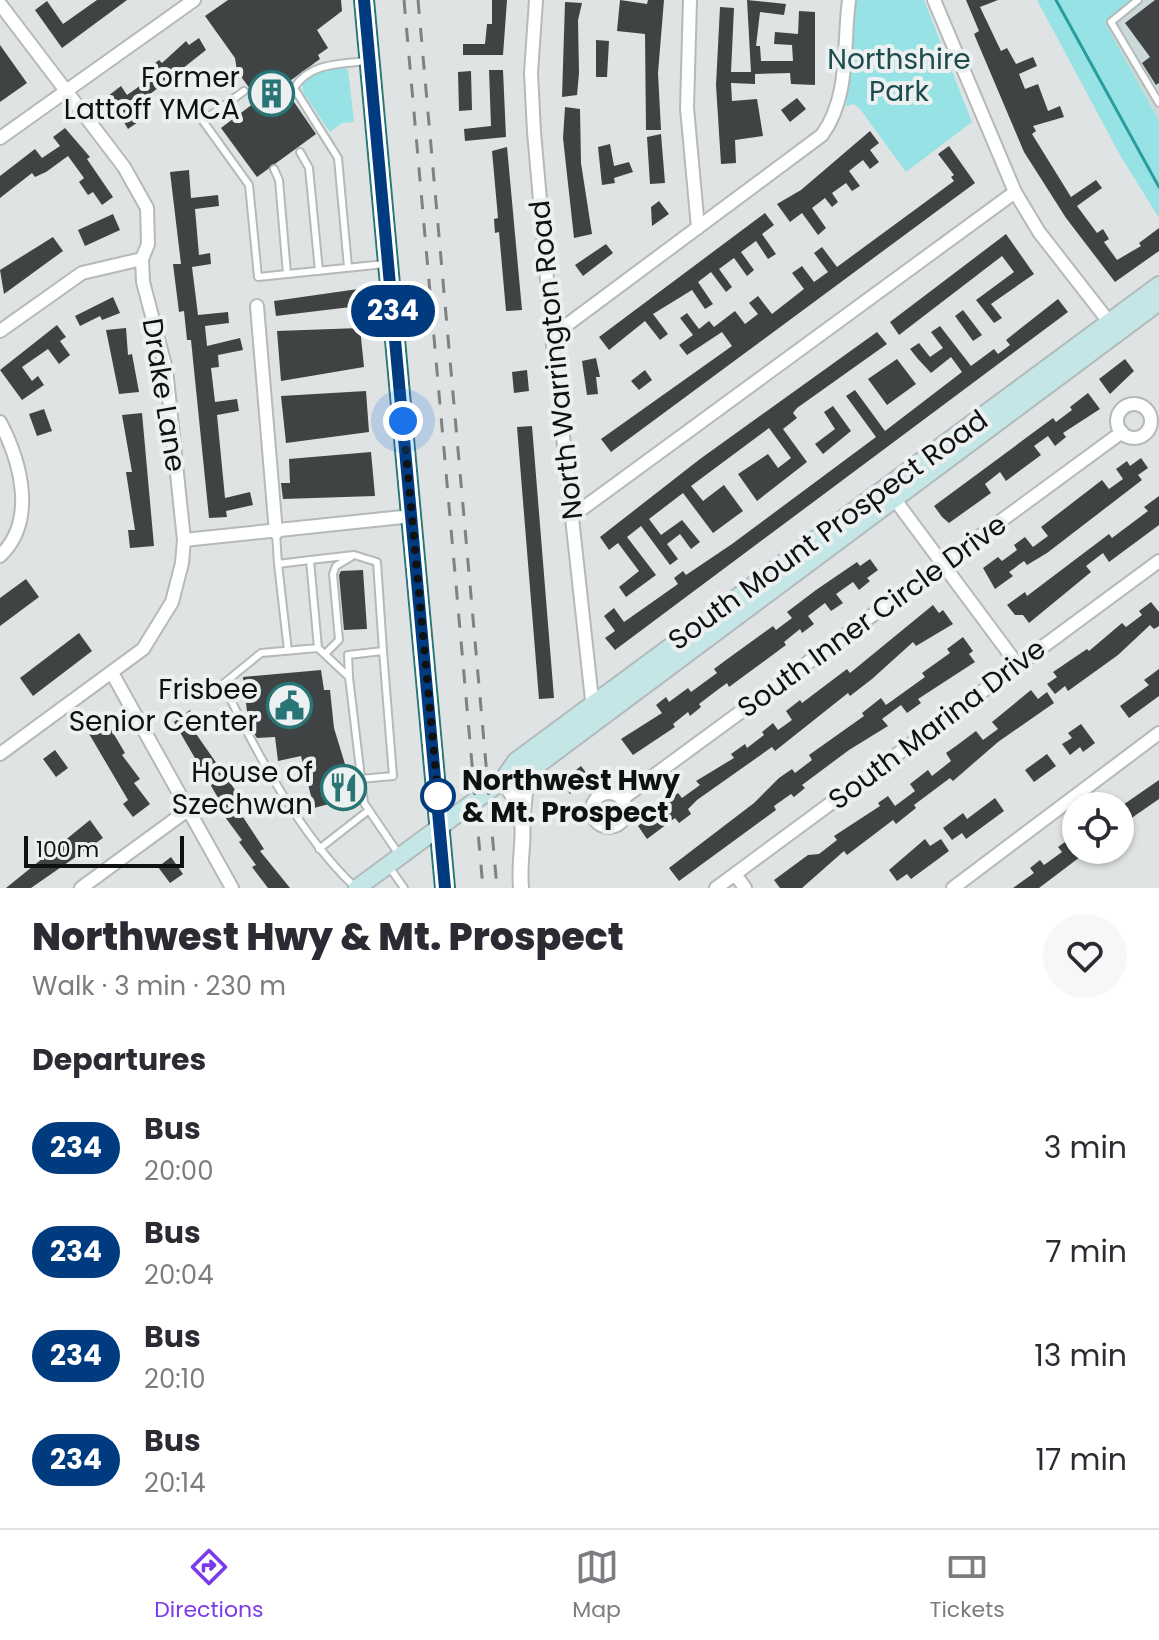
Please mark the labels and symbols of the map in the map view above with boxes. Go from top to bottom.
park label: Northshire Park [827,40,971,111]
place label: Former Lattoff YMCA [64,58,240,129]
building icon: Former Lattoff YMCA [247,69,295,117]
street label: North Warrington Road [520,198,592,522]
line badge: 234 [347,285,439,337]
street label: Drake Lane [133,316,195,474]
your location [383,401,423,441]
street label: South Mount Prospect Road [660,401,996,659]
street label: South Inner Circle Drive [730,505,1014,727]
street label: South Marina Drive [820,629,1054,819]
place label: Frisbee Senior Center [69,670,258,741]
public building icon: Frisbee Senior Center [265,681,313,729]
place label: House of Szechwan [172,753,313,824]
place label: Northwest Hwy & Mt. Prospect [462,761,680,832]
restaurant icon: House of Szechwan [320,764,368,812]
marker: Northwest Hwy & Mt. Prospect [421,779,455,813]
scale bar [24,832,184,868]

